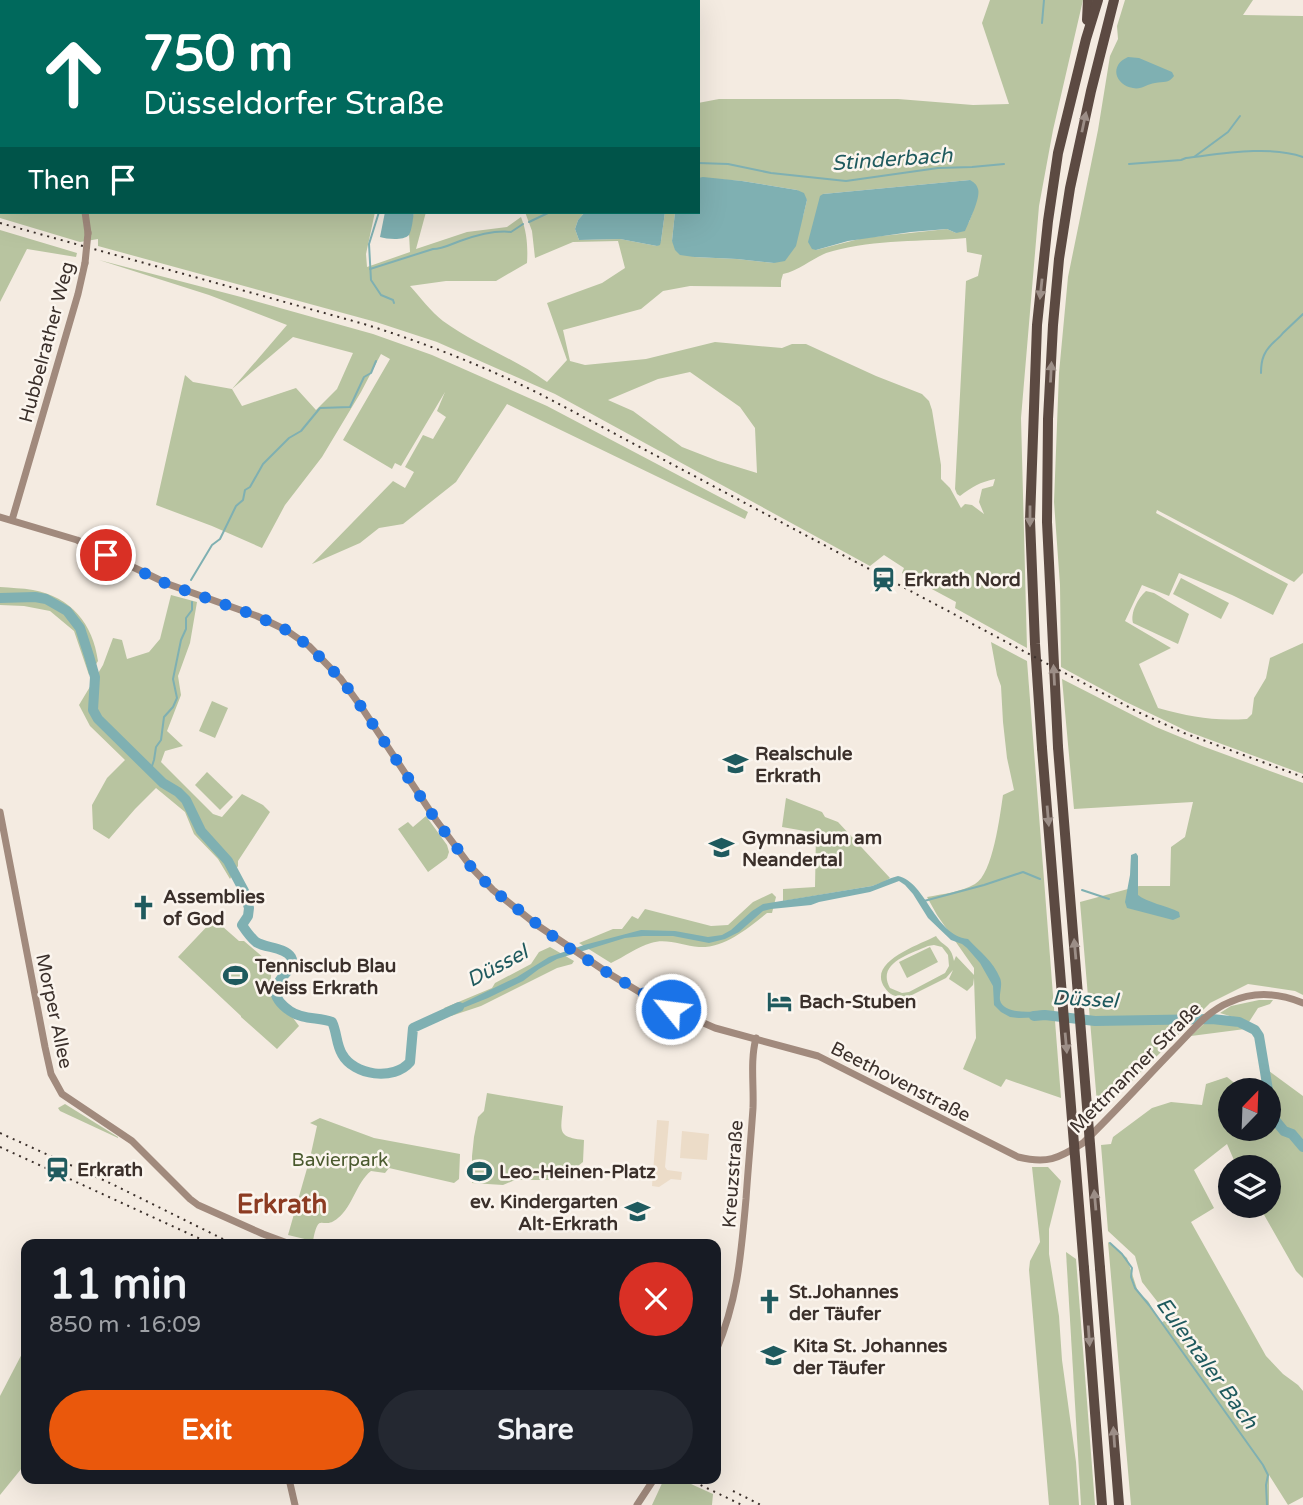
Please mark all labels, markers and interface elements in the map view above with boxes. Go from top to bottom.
text: 750 m [143,25,293,84]
icon: ahead [28,28,119,119]
text: Düsseldorfer Straße [143,85,444,123]
one-way arrow [1079,111,1090,133]
water label: Stinderbach [831,143,954,176]
icon: arrive [104,161,142,199]
text: Then [28,165,90,196]
street label: Hubbelrather Weg [15,259,79,425]
one-way arrow [1035,278,1046,300]
one-way arrow [1045,361,1056,383]
one-way arrow [1024,506,1036,528]
pin [76,525,136,585]
icon: arrive [87,536,125,574]
station icon: Erkrath Nord [870,565,898,593]
place label: Erkrath Nord [904,569,1021,591]
one-way arrow [1049,664,1060,686]
place label: Realschule Erkrath [755,743,853,787]
school or university icon: Realschule Erkrath [721,750,749,778]
one-way arrow [1043,806,1054,828]
place label: Gymnasium am Neandertal [742,827,882,871]
school or university icon: Gymnasium am Neandertal [708,834,736,862]
place label: Assemblies of God [163,886,265,930]
church icon: Assemblies of God [129,893,157,921]
one-way arrow [1069,938,1080,960]
water label: Düssel [462,939,535,993]
street label: Morper Allee [31,952,77,1071]
place label: Tennisclub Blau Weiss Erkrath [254,955,396,999]
sports icon: Tennisclub Blau Weiss Erkrath [221,962,249,990]
position arrow [634,972,708,1046]
water label: Düssel [1052,985,1121,1014]
hotel icon: Bach-Stuben [765,987,793,1015]
place label: Bach-Stuben [799,991,916,1013]
street label: Mettmanner Straße [1066,998,1206,1138]
one-way arrow [1061,1032,1072,1054]
street label: Beethovenstraße [827,1037,974,1127]
north arrow [1218,1078,1281,1141]
map controls [1218,1078,1281,1218]
street label: Kreuzstraße [718,1119,748,1229]
park label: Bavierpark [292,1149,388,1171]
station icon: Erkrath [43,1155,71,1183]
button: layers [1218,1155,1281,1218]
sports icon: Leo-Heinen-Platz [465,1157,493,1185]
place label: Erkrath [77,1159,143,1181]
place label: Leo-Heinen-Platz [499,1161,656,1183]
district label: Erkrath [237,1189,327,1220]
one-way arrow [1089,1189,1100,1211]
place label: ev. Kindergarten Alt-Erkrath [470,1191,618,1235]
school or university icon: ev. Kindergarten Alt-Erkrath [624,1198,652,1226]
text: 11 min [49,1259,187,1310]
button: close [619,1262,693,1336]
place label: St.Johannes der Täufer [789,1281,899,1325]
church icon: St.Johannes der Täufer [755,1288,783,1316]
water label: Eulentaler Bach [1151,1293,1263,1435]
text: 850 m · 16:09 [49,1311,201,1339]
one-way arrow [1084,1326,1095,1348]
place label: Kita St. Johannes der Täufer [793,1335,947,1379]
school or university icon: Kita St. Johannes der Täufer [759,1342,787,1370]
button: Exit [49,1390,364,1470]
button: Share [378,1390,693,1470]
one-way arrow [1108,1426,1119,1448]

